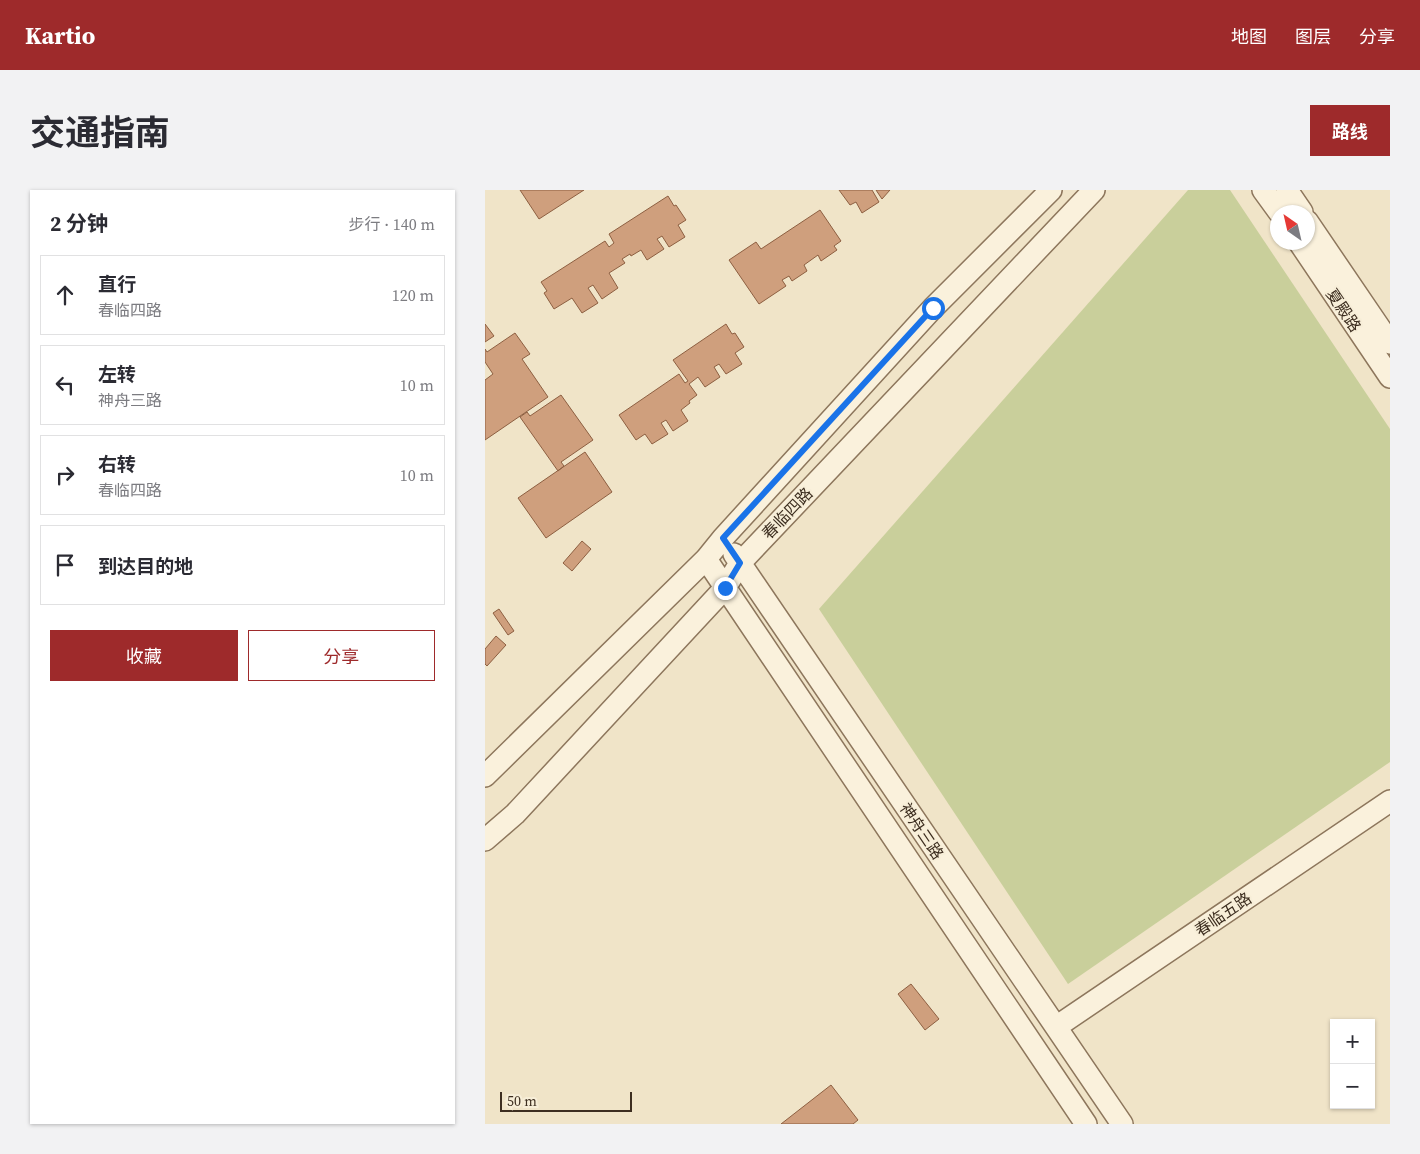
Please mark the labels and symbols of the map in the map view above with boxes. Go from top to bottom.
north arrow [1270,205,1315,250]
street label: 夏殿路 [1321,284,1367,336]
route start [922,297,945,320]
street label: 春临四路 [757,482,817,544]
route end [714,577,737,600]
street label: 神舟三路 [895,798,949,864]
street label: 春临五路 [1190,887,1256,941]
scale bar [500,1089,633,1112]

